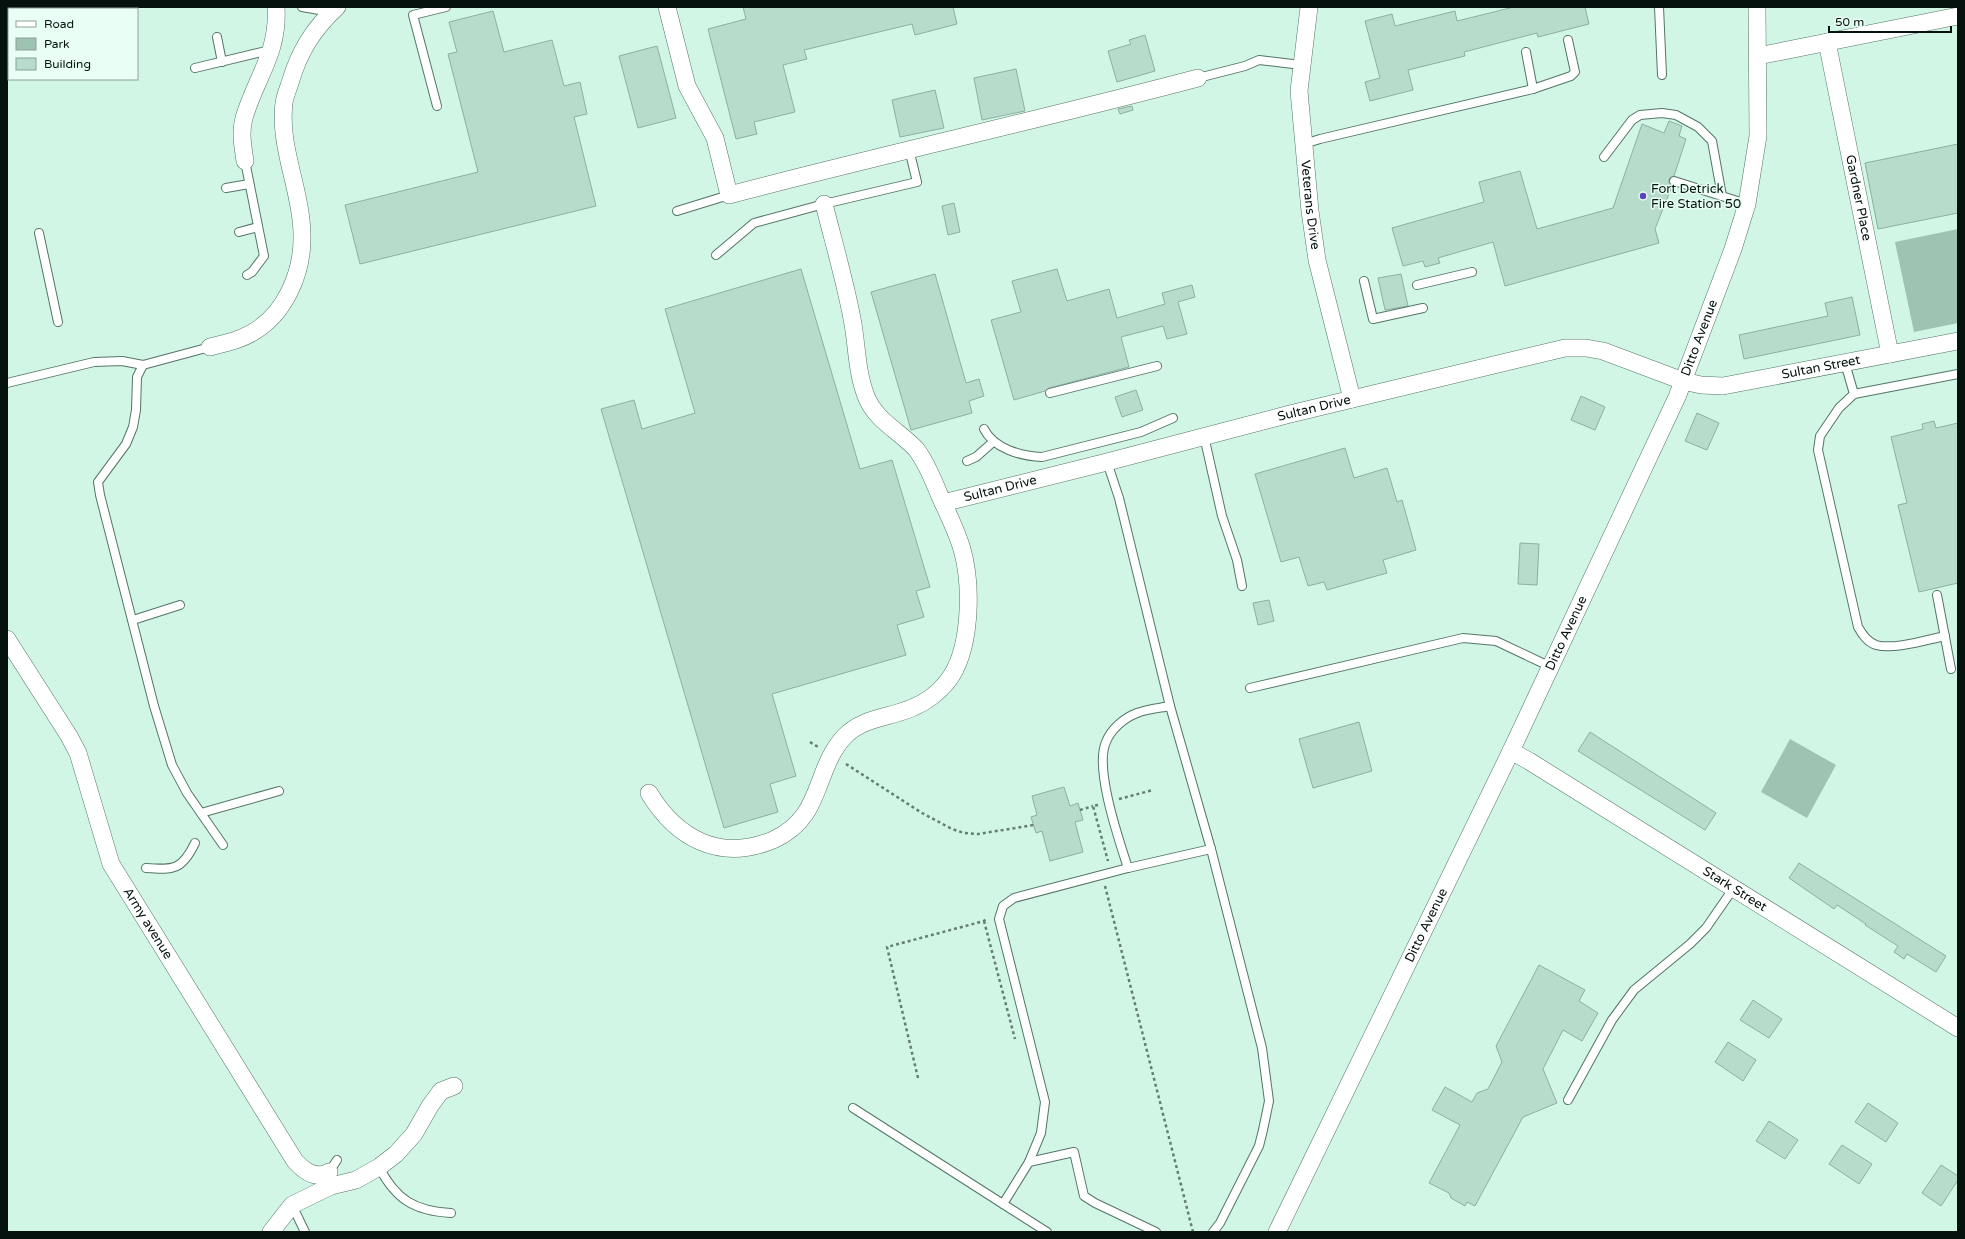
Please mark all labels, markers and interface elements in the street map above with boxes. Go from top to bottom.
legend [8,8,138,80]
scale bar [1829,8,1951,34]
text: 50 m [1835,15,1864,29]
text: Road [44,17,74,31]
text: Park [44,37,70,51]
text: Building [44,57,91,71]
street label: Gardner Place [1842,153,1875,242]
street label: Veterans Drive [1297,159,1323,251]
place label: Fort Detrick Fire Station 50 [1651,181,1741,212]
marker: Fort Detrick Fire Station 50 [1638,191,1648,201]
street label: Ditto Avenue [1678,297,1721,378]
street label: Sultan Street [1780,352,1862,383]
street label: Sultan Drive [1276,392,1352,425]
street label: Sultan Drive [962,472,1038,506]
street label: Ditto Avenue [1542,593,1591,673]
street label: Stark Street [1700,863,1770,915]
street label: Army avenue [120,885,176,962]
street label: Ditto Avenue [1401,886,1451,965]

